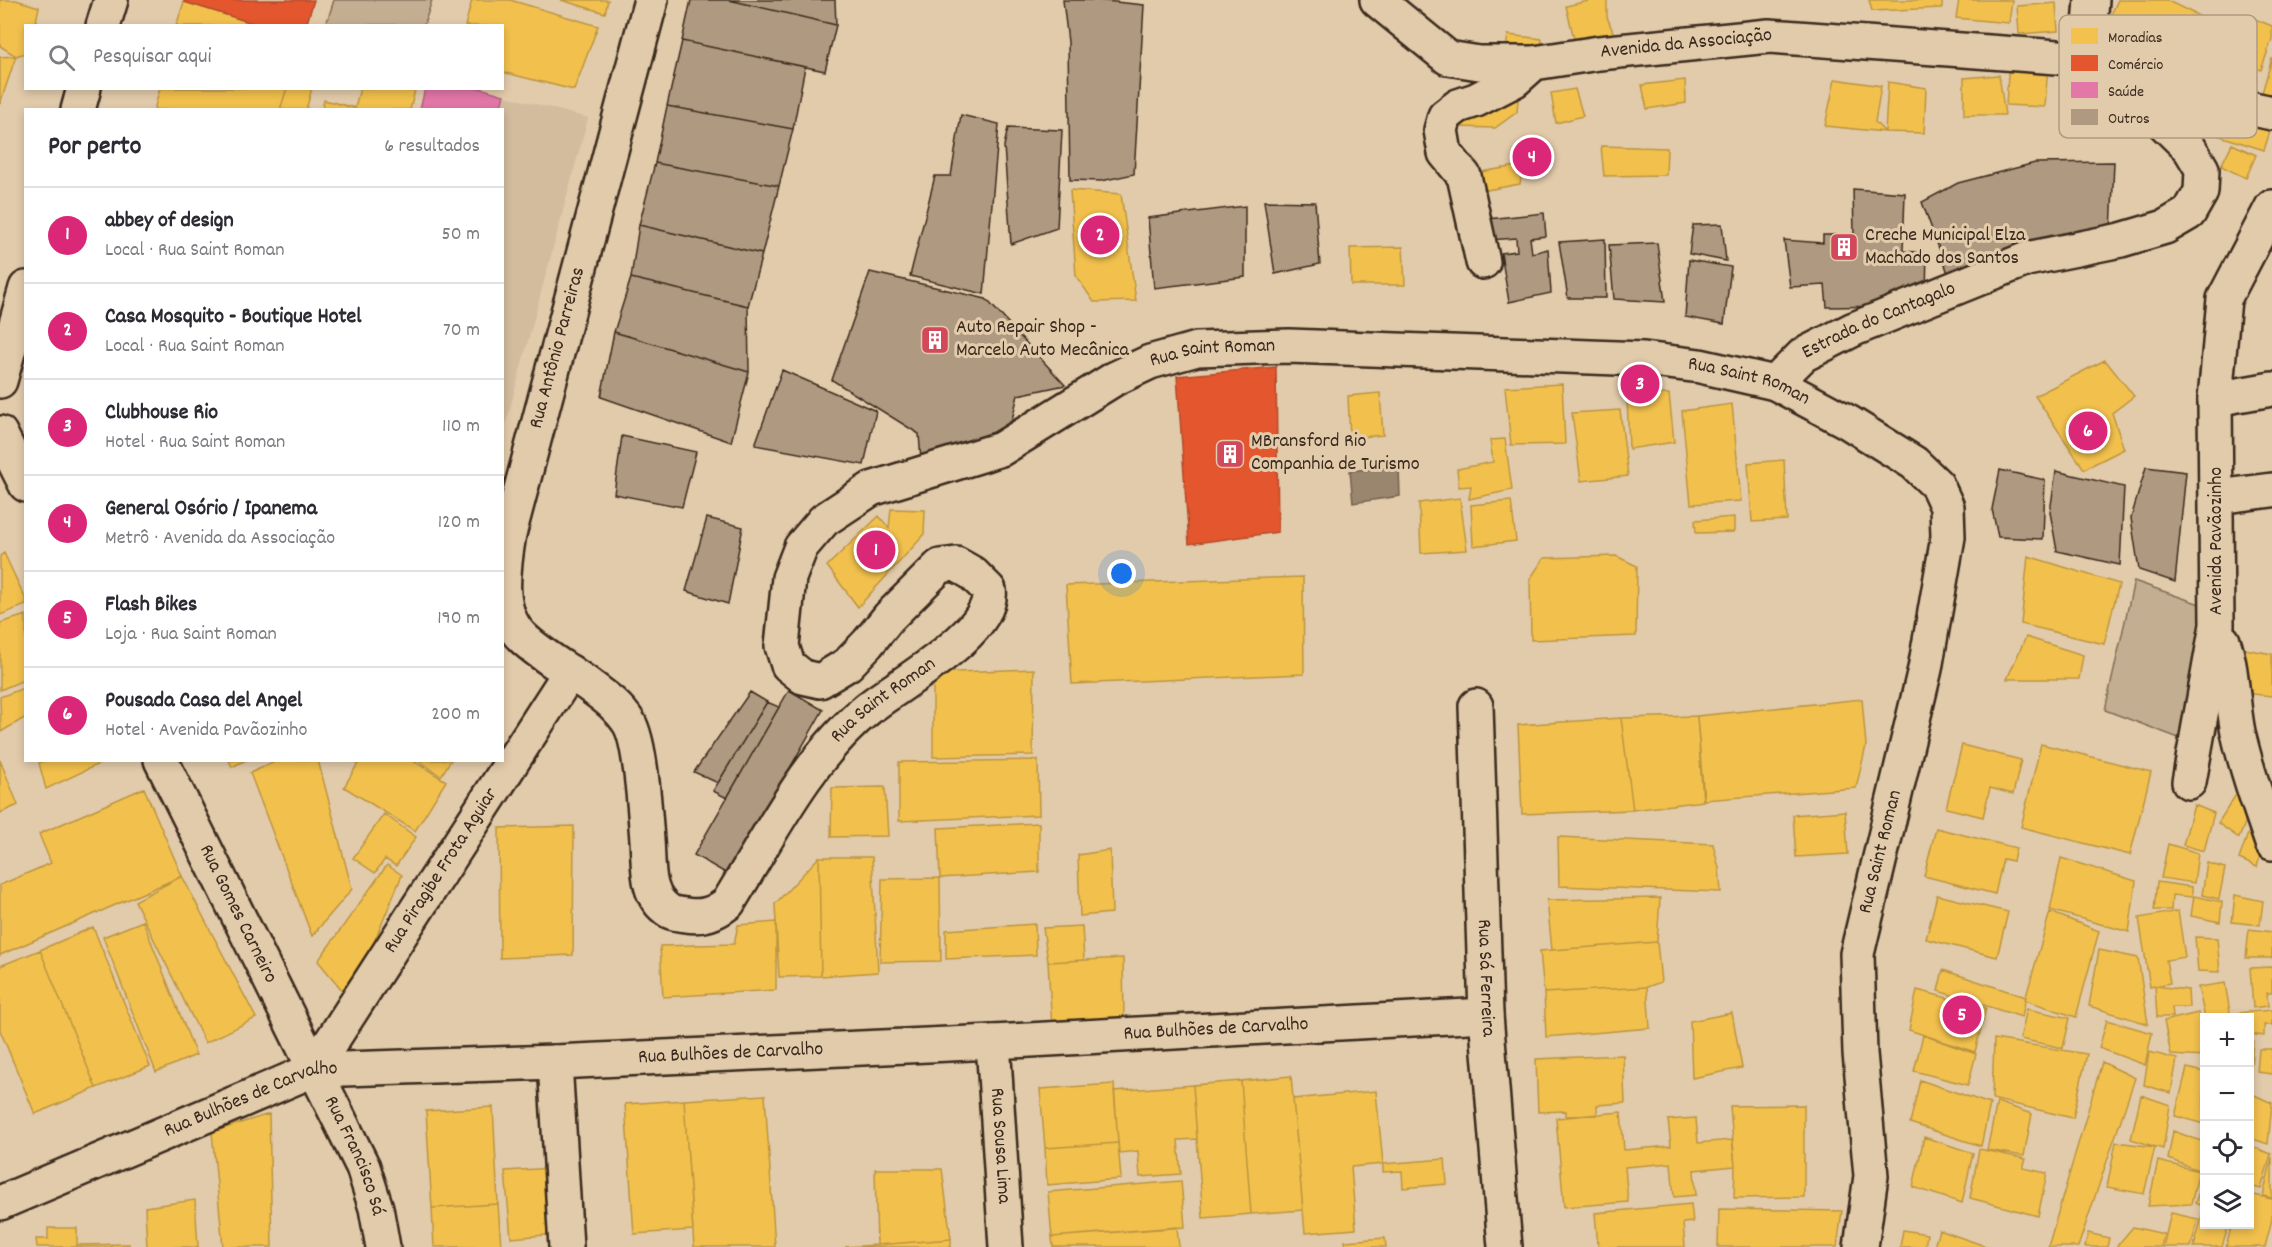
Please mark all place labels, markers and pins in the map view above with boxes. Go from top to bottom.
pin: 4 [1512,134,1552,180]
pin: 2 [1080,212,1120,258]
place label: Creche Municipal Elza Machado dos Santos [1865,222,2026,273]
building icon: Creche Municipal Elza Machado dos Santos [1828,231,1860,263]
place label: Auto Repair Shop - Marcelo Auto Mecânica [956,314,1129,365]
building icon: Auto Repair Shop - Marcelo Auto Mecânica [919,324,951,356]
pin: 3 [1620,362,1660,406]
pin: 6 [2068,408,2108,454]
place label: MBransford Rio Companhia de Turismo [1251,428,1420,479]
building icon: MBransford Rio Companhia de Turismo [1214,438,1246,470]
pin: 1 [856,528,896,572]
pin: 5 [1942,992,1982,1038]

